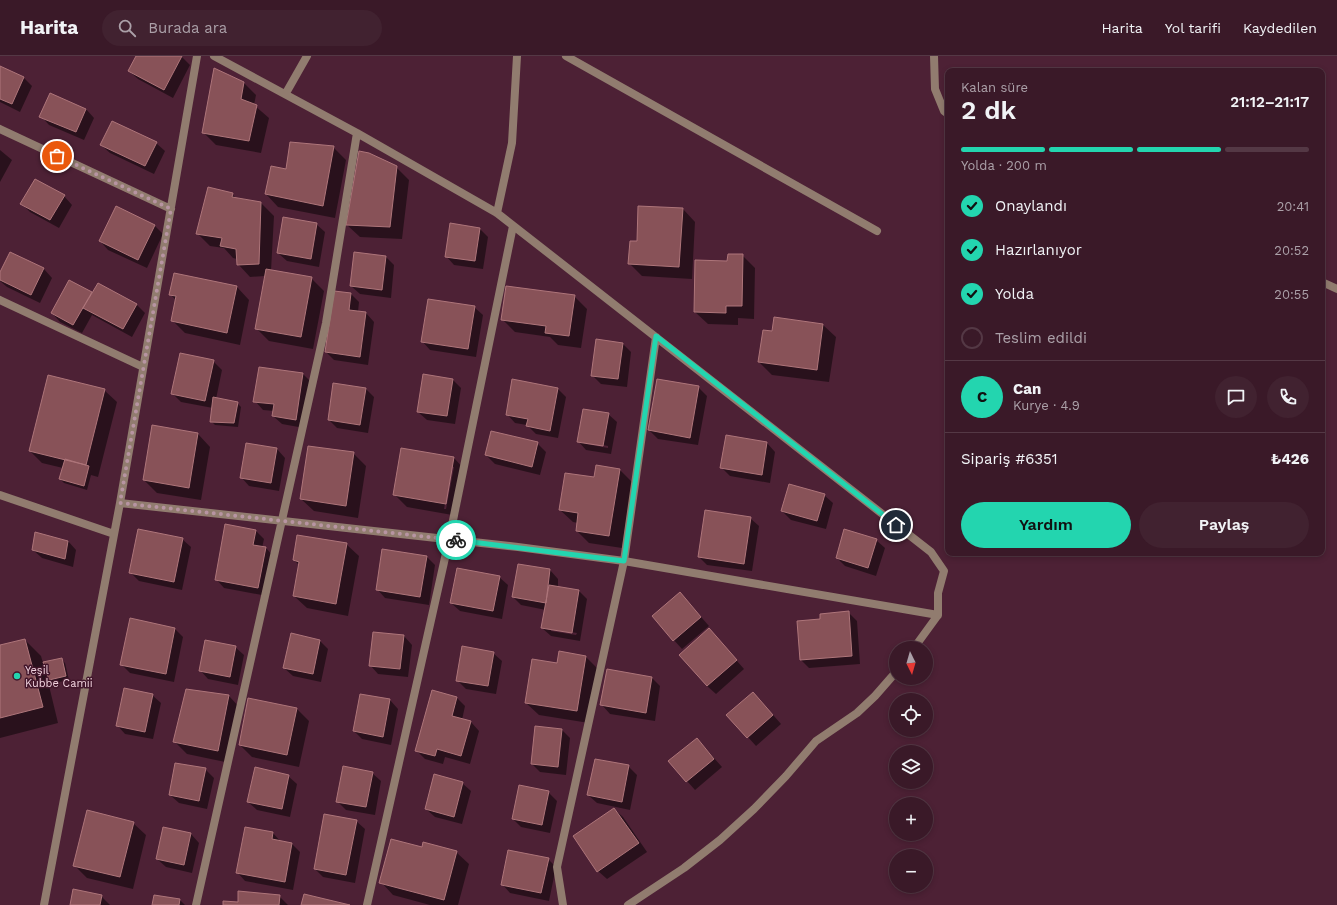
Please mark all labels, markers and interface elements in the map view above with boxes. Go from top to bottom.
search box [102,10,382,46]
text: Harita [20,16,78,39]
icon: search [116,17,138,39]
text: Burada ara [148,19,227,37]
text: Harita [1101,20,1143,36]
text: Yol tarifi [1165,20,1221,36]
text: Kaydedilen [1243,20,1317,36]
text: Kalan süre [961,80,1028,95]
text: 21:12–21:17 [1230,93,1309,111]
text: 2 dk [961,95,1016,125]
pin [40,139,74,173]
icon: bag [46,145,68,167]
text: Yolda · 200 m [961,158,1047,173]
icon: check [961,195,983,217]
text: Onaylandı [995,197,1067,215]
text: 20:41 [1277,199,1309,214]
icon: check [961,239,983,261]
text: Hazırlanıyor [995,241,1082,259]
text: 20:52 [1274,243,1309,258]
icon: check [961,283,983,305]
text: Yolda [995,285,1034,303]
text: 20:55 [1274,287,1309,302]
text: Teslim edildi [995,329,1087,347]
button: chat [1215,376,1257,418]
button: phone [1267,376,1309,418]
text: Can [1013,380,1041,398]
text: C [977,388,987,406]
text: Kurye · 4.9 [1013,398,1080,413]
text: Sipariş #6351 [961,450,1058,468]
text: ₺426 [1271,450,1309,468]
button: Yardım [961,502,1131,548]
button: Paylaş [1139,502,1309,548]
pin [879,508,913,542]
icon: home [885,514,907,536]
courier [436,520,476,560]
icon: bike [445,529,467,551]
north arrow [889,641,933,685]
map controls [889,641,933,893]
place label: Yeşil Kubbe Camii [25,664,93,690]
marker: Yeşil Kubbe Camii [12,671,22,681]
button: locate [889,693,933,737]
button: layers [889,745,933,789]
button: + [889,797,933,841]
button: − [889,849,933,893]

